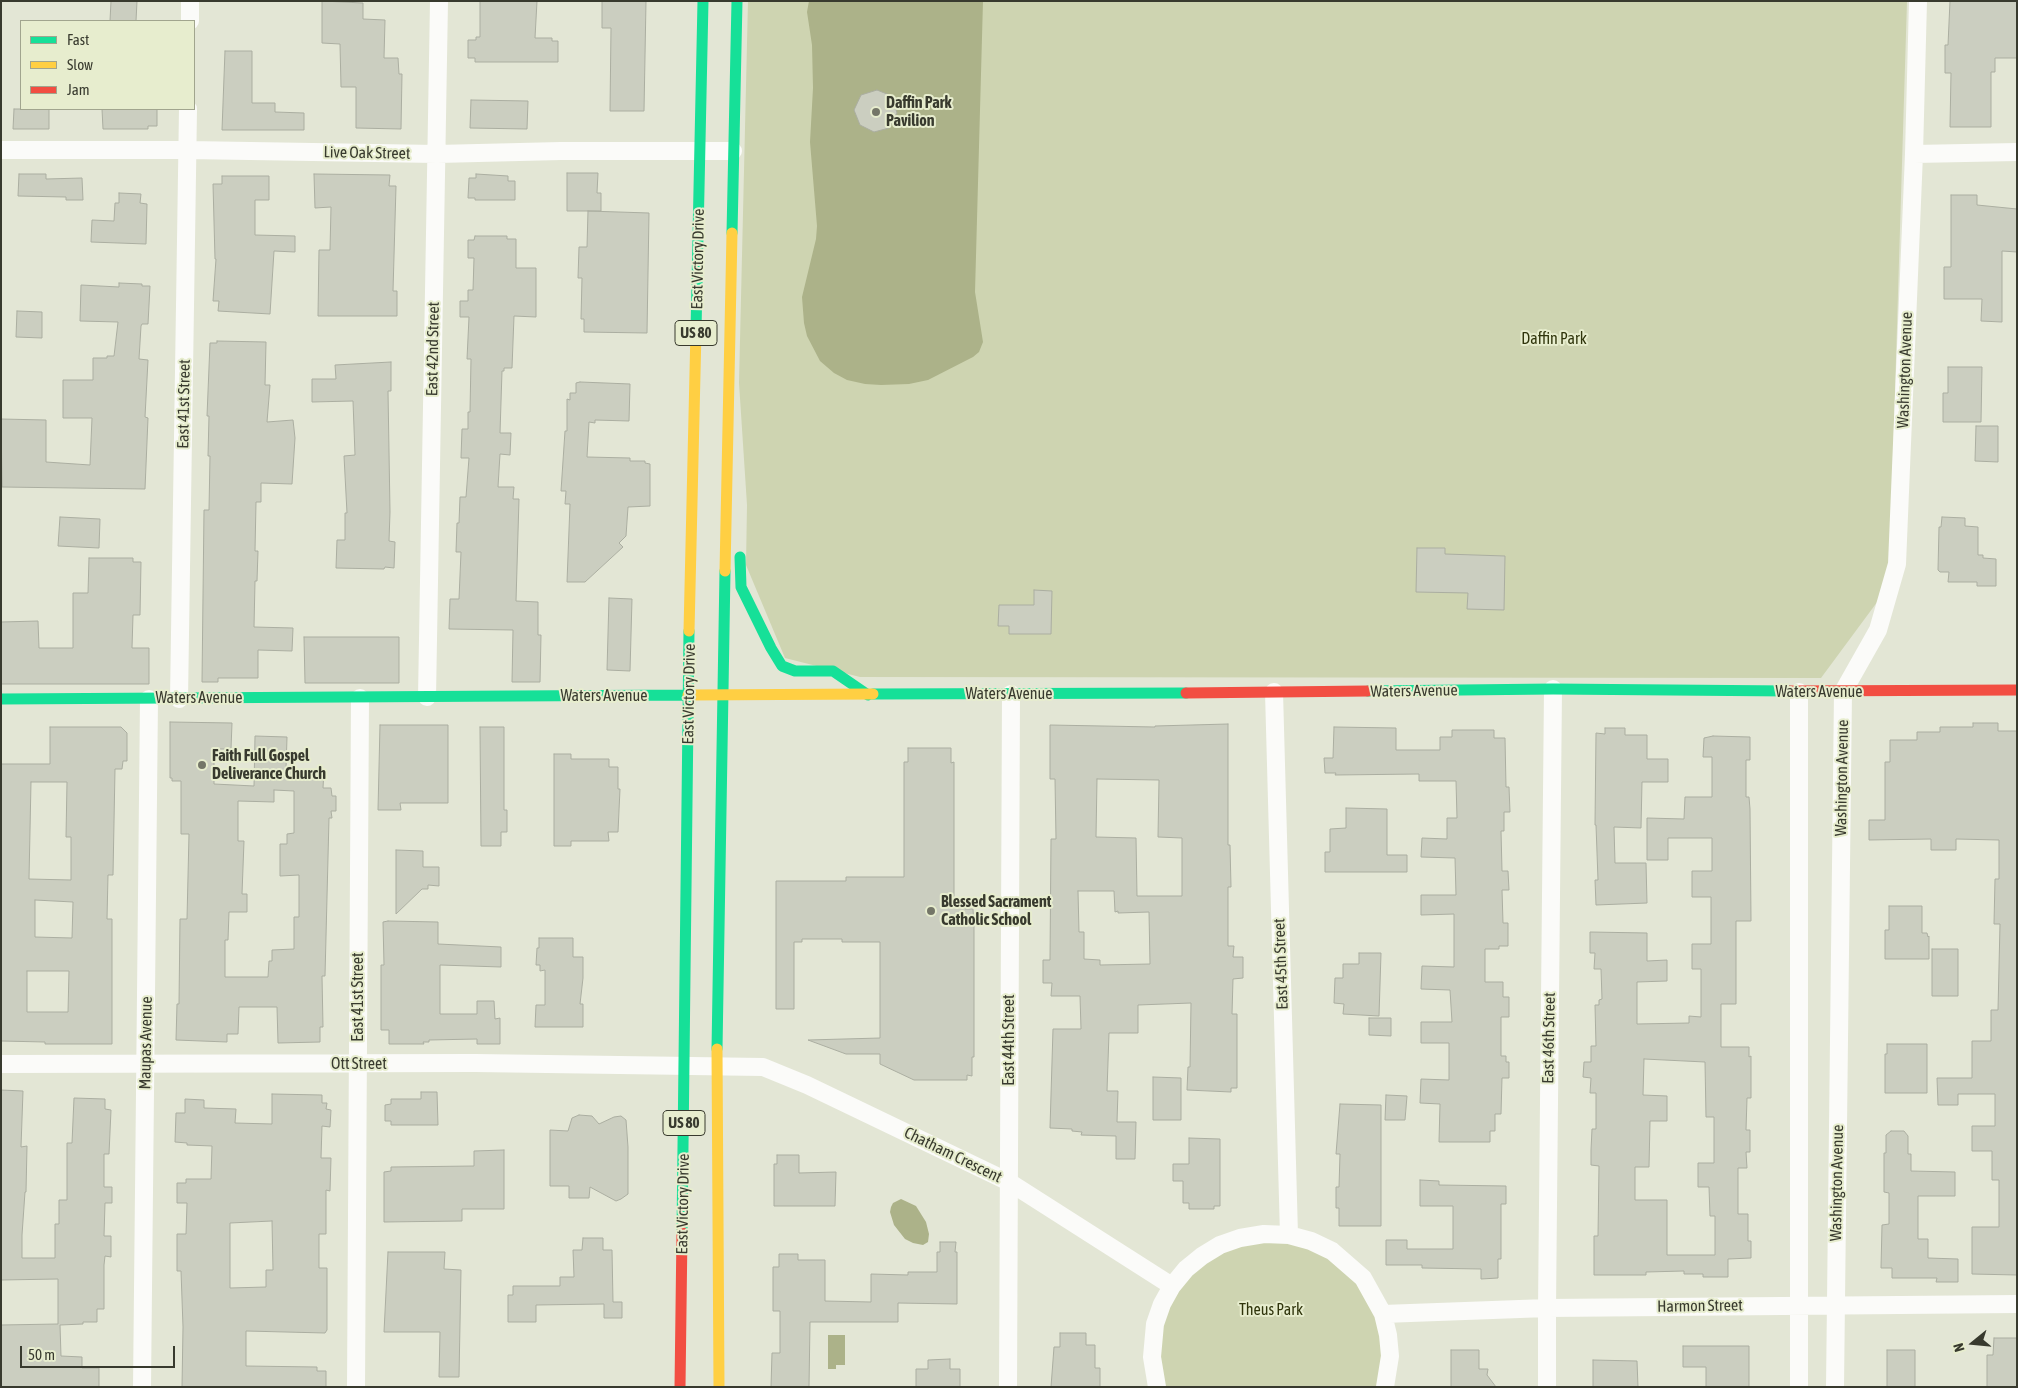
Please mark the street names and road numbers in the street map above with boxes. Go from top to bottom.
street label: Live Oak Street [323,143,411,163]
street label: East Victory Drive [688,209,708,309]
street label: East 42nd Street [423,302,443,396]
street label: Washington Avenue [1893,311,1917,429]
road number: US 80 [675,320,717,346]
street label: East 41st Street [174,359,194,449]
street label: East Victory Drive [679,644,699,744]
street label: Waters Avenue [1370,681,1458,701]
street label: Waters Avenue [1775,682,1863,702]
street label: Waters Avenue [965,684,1053,704]
street label: Waters Avenue [560,686,648,706]
street label: Waters Avenue [155,688,243,708]
street label: Washington Avenue [1831,720,1853,836]
street label: East 45th Street [1270,918,1292,1010]
street label: East 41st Street [348,952,368,1042]
street label: East 46th Street [1539,992,1559,1084]
street label: East 44th Street [999,994,1019,1086]
street label: Maupas Avenue [136,996,156,1090]
street label: Ott Street [331,1054,387,1074]
road number: US 80 [663,1110,705,1136]
street label: Chatham Crescent [901,1123,1005,1187]
street label: Washington Avenue [1826,1125,1848,1241]
street label: East Victory Drive [673,1154,693,1254]
street label: Harmon Street [1657,1296,1743,1316]

